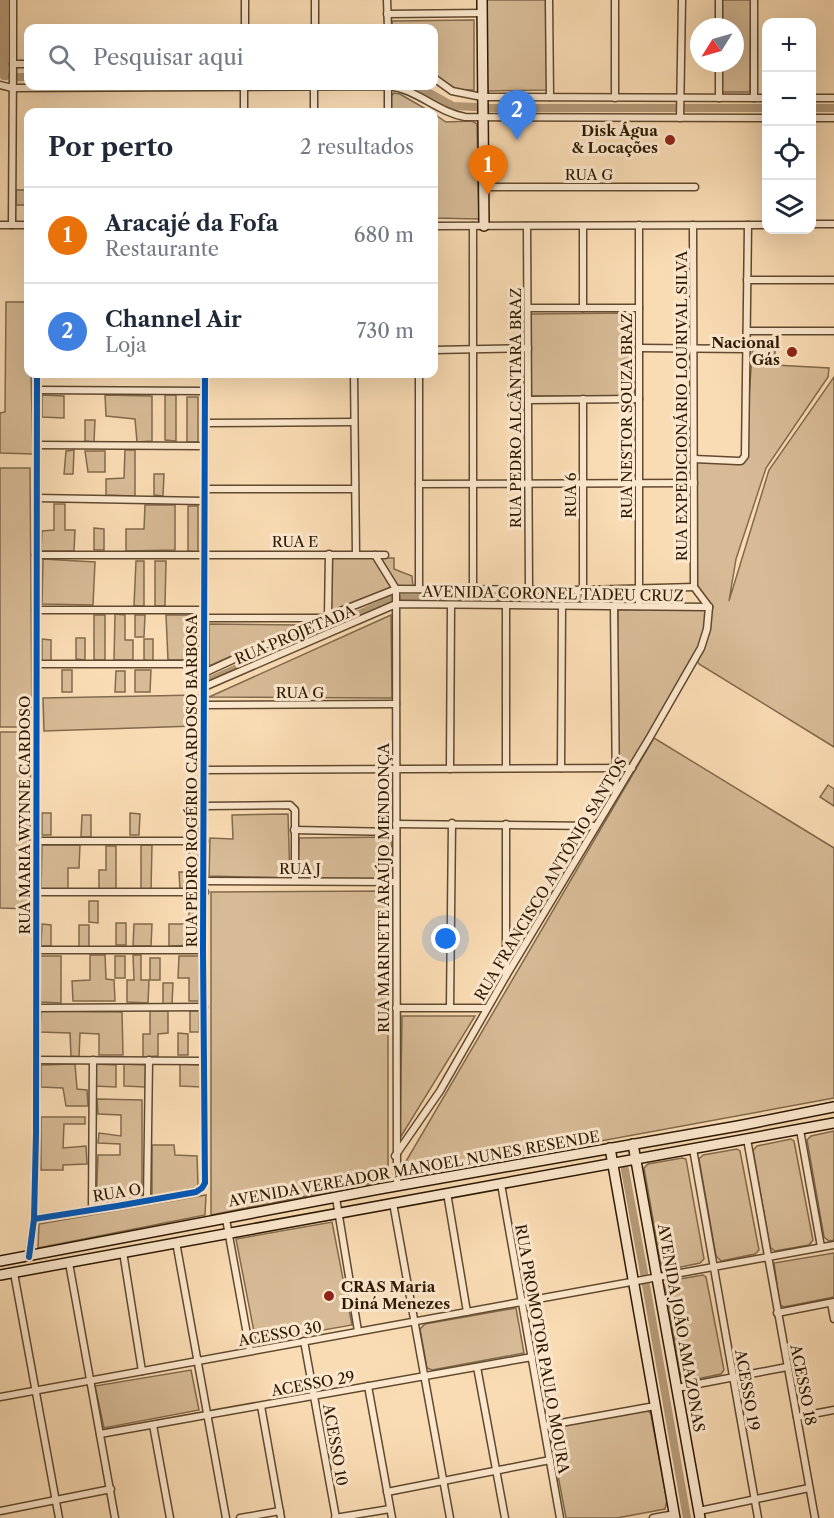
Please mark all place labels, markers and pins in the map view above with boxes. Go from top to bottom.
pin: 2 [498,90,536,140]
place label: Disk Água & Locações [571,121,658,157]
marker: Disk Água & Locações [663,133,677,147]
pin: 1 [468,146,508,195]
place label: Nacional Gás [711,333,780,369]
marker: Nacional Gás [785,345,799,359]
place label: CRAS Maria Diná Menezes [341,1277,450,1313]
marker: CRAS Maria Diná Menezes [322,1289,336,1303]

